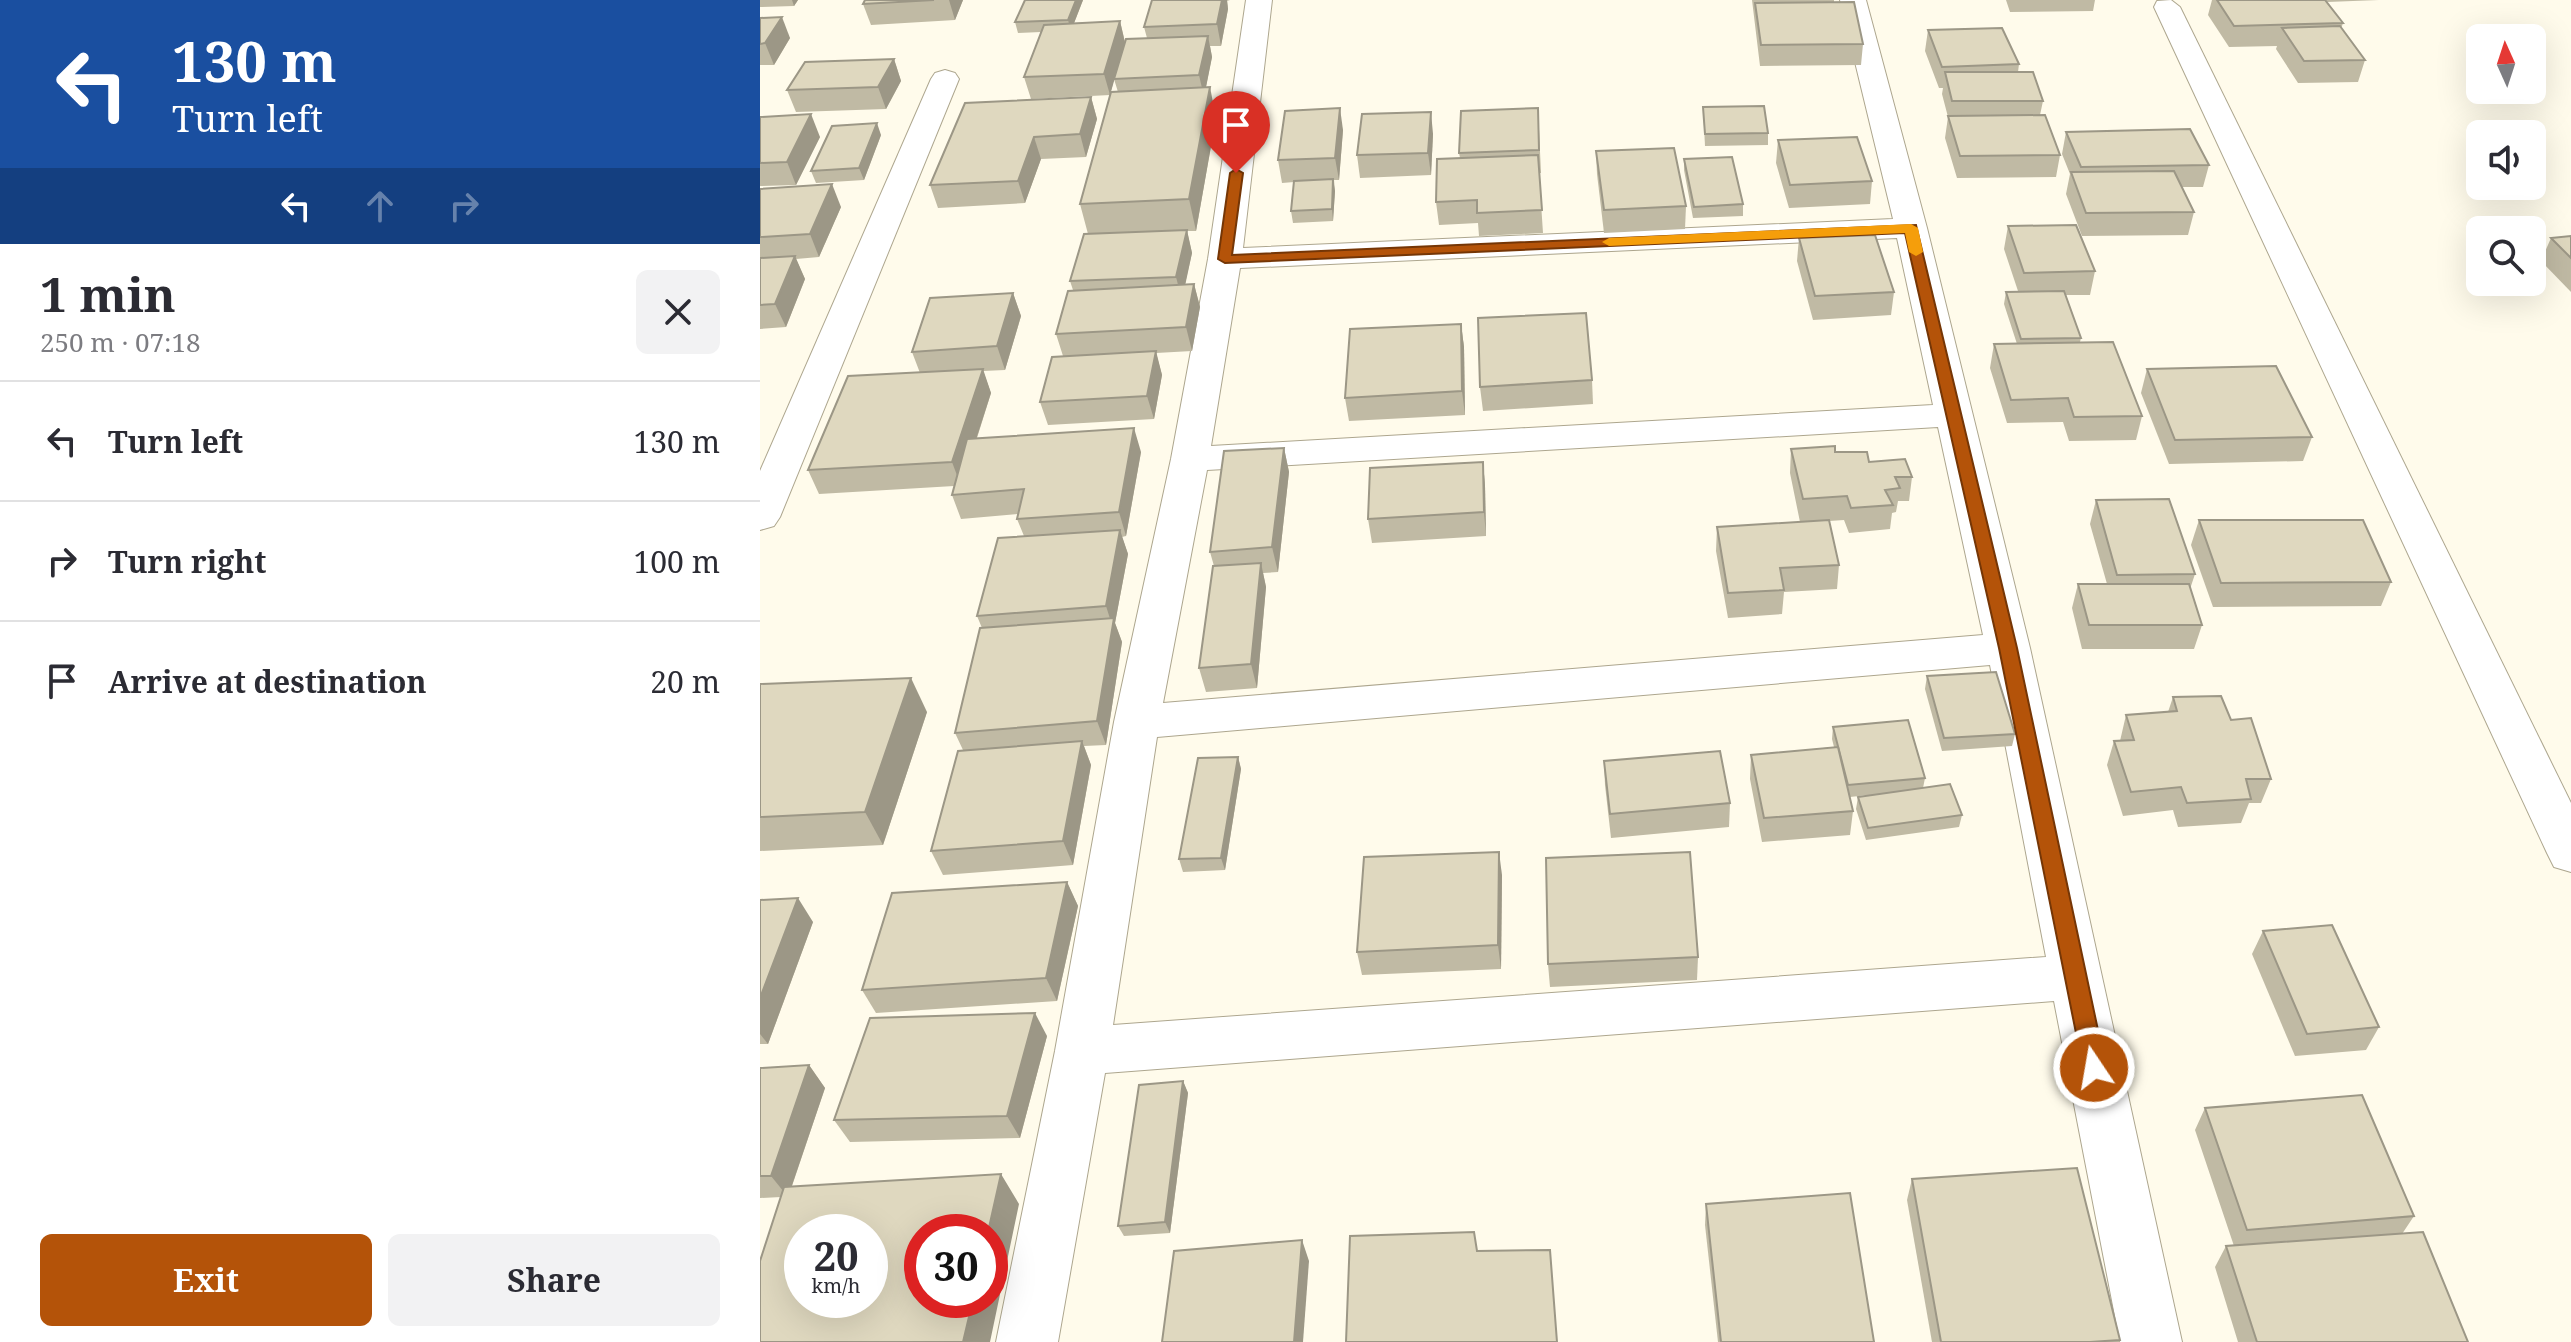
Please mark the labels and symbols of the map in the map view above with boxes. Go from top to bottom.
north arrow [2466,24,2546,104]
pin [1202,91,1270,173]
position arrow [2052,1026,2136,1110]
speed limit sign: 30 [904,1214,1008,1318]

